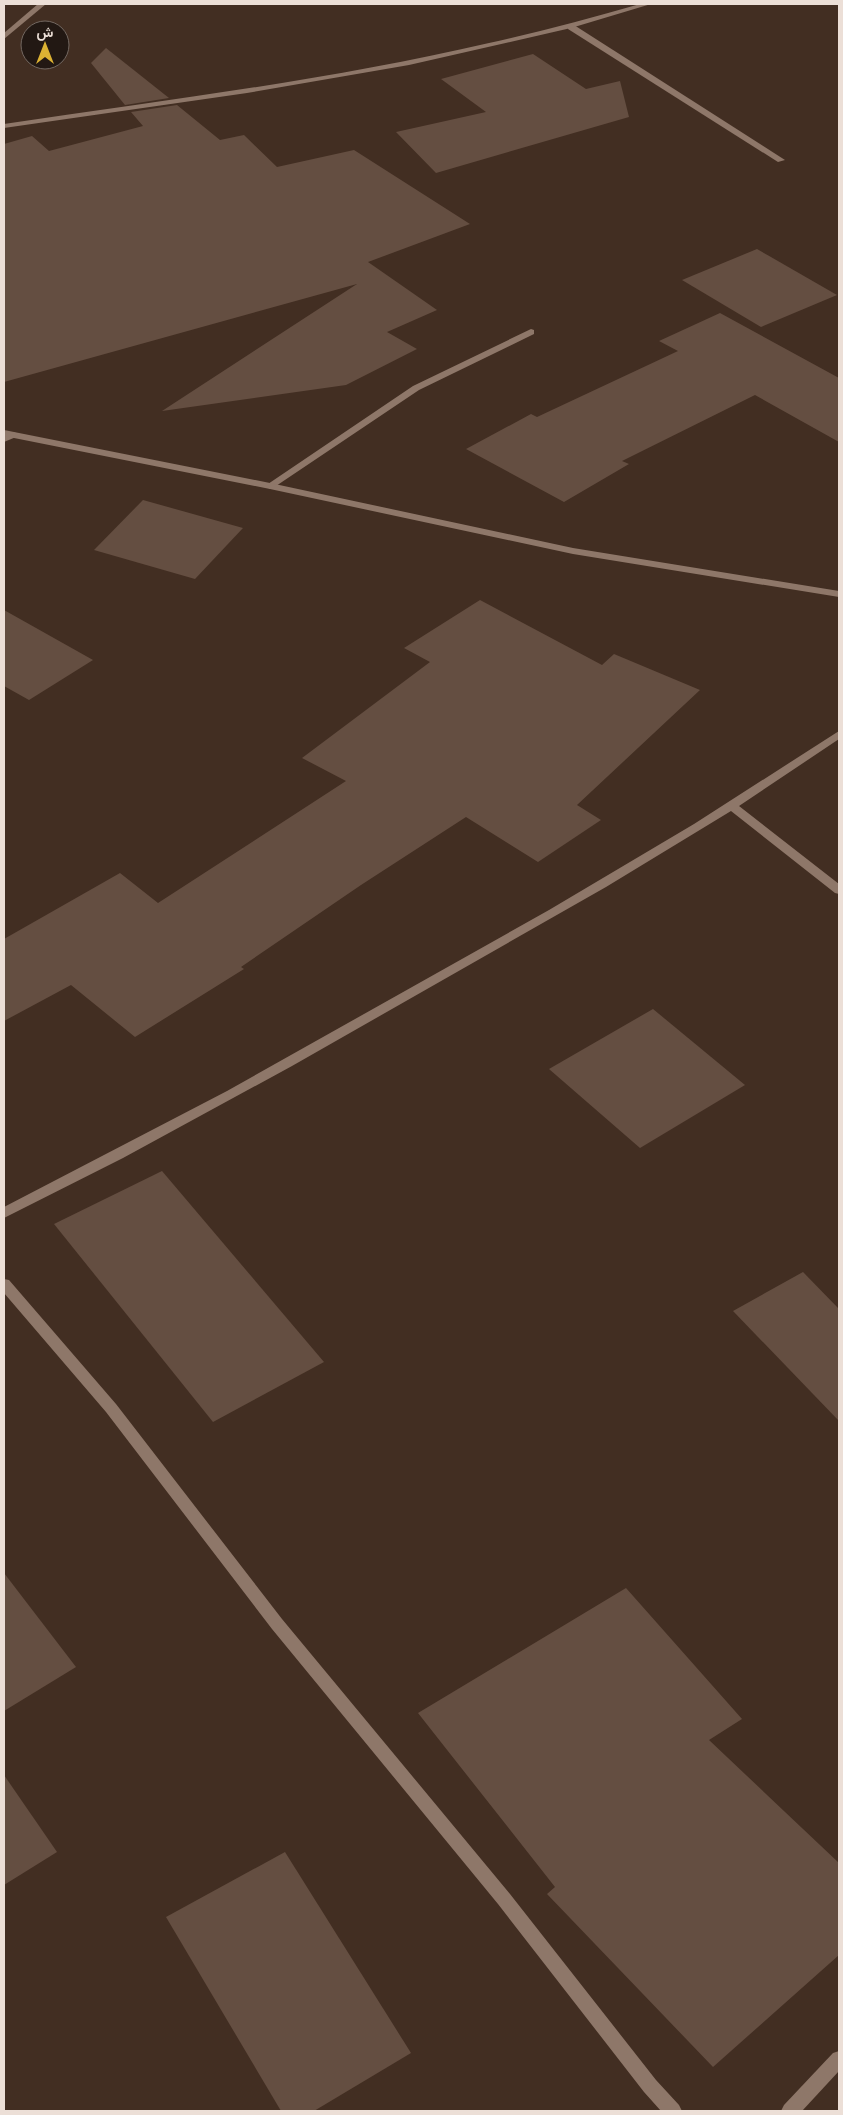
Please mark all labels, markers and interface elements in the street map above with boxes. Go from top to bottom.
north arrow [20,20,70,70]
text: ش [37,23,54,41]

